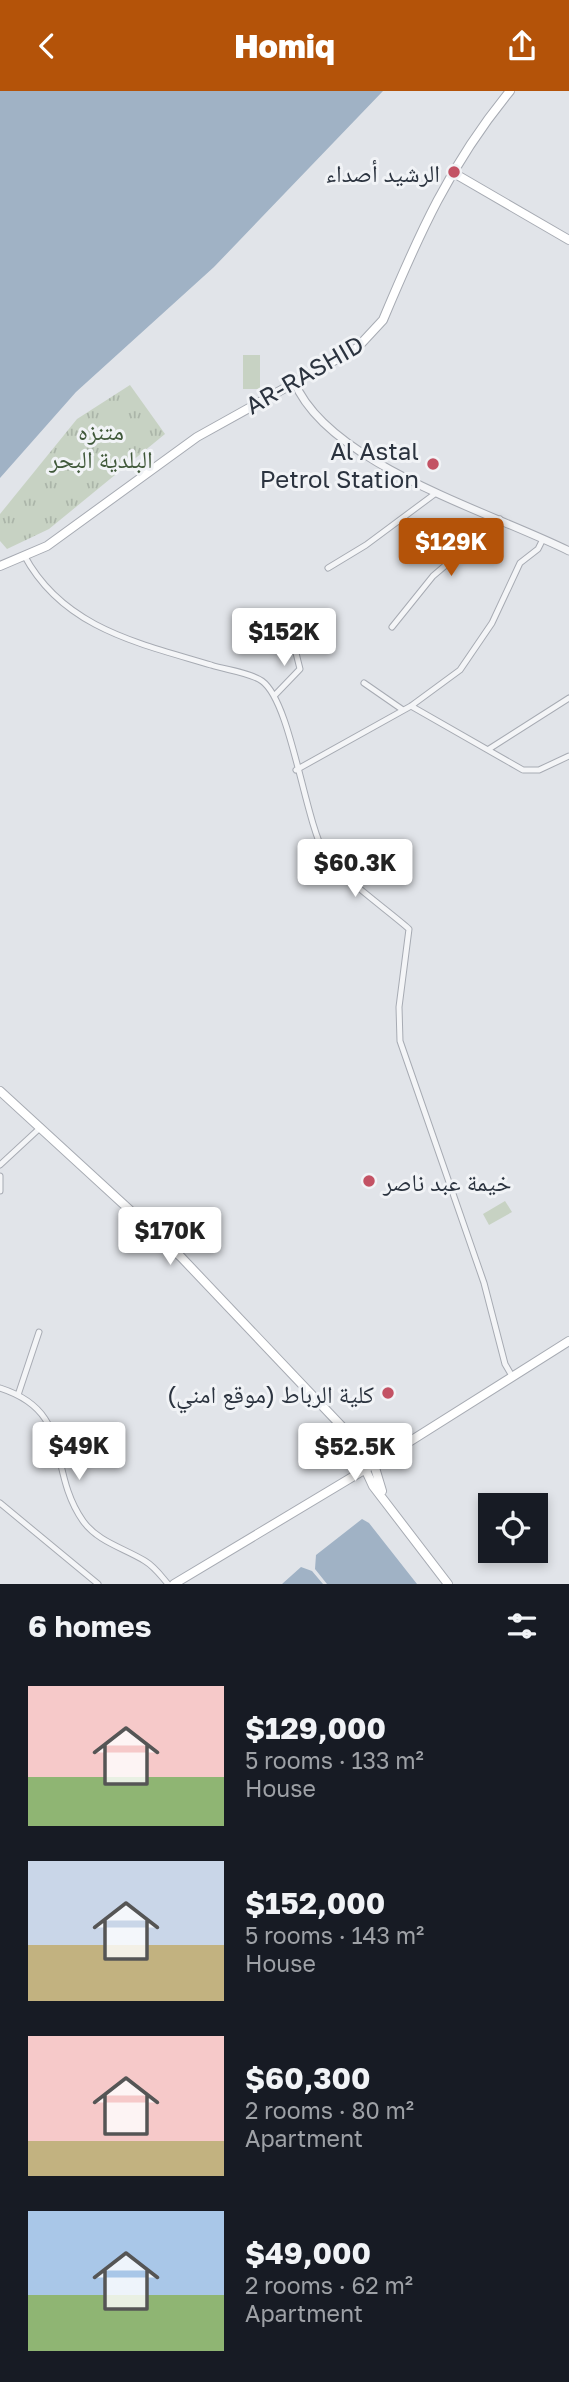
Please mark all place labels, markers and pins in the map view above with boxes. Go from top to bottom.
place label: الرشيد أصداء [326,158,440,187]
marker: الرشيد أصداء [446,164,462,180]
place label: Al Astal Petrol Station [260,436,419,493]
marker: Al Astal Petrol Station [425,456,441,472]
pin: $129K [402,519,500,578]
pin: $152K [235,609,333,668]
pin: $60.3K [298,839,412,899]
place label: خيمة عبد ناصر [382,1167,511,1196]
marker: خيمة عبد ناصر [361,1173,377,1189]
pin: $170K [121,1207,219,1267]
place label: كلية الرباط (موقع امني) [167,1379,374,1414]
marker: كلية الرباط (موقع امني) [380,1385,396,1401]
pin: $49K [38,1423,120,1482]
pin: $52.5K [298,1423,412,1483]

